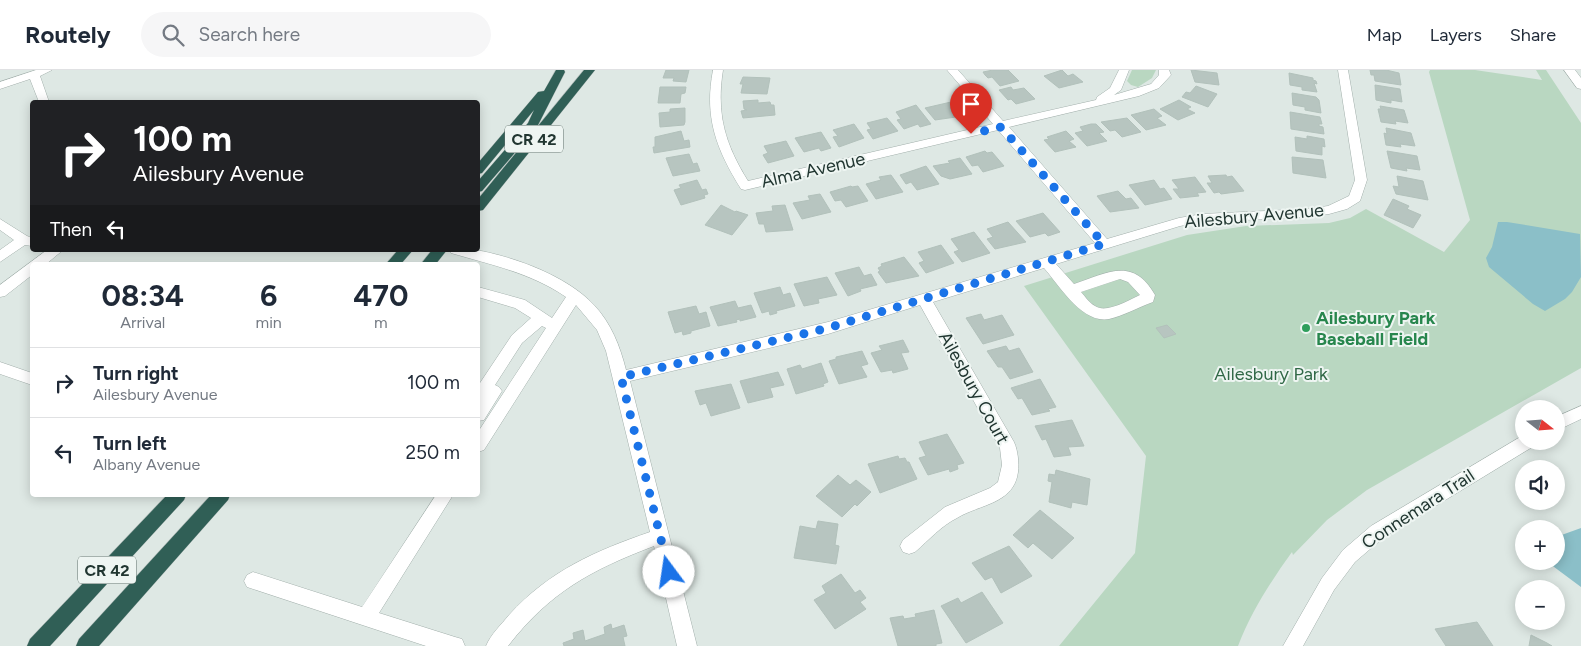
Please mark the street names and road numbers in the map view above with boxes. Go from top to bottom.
road number: CR 42 [505,126,563,152]
street label: Alma Avenue [759,147,867,193]
street label: Ailesbury Avenue [1183,199,1325,233]
street label: Ailesbury Court [934,328,1014,448]
street label: Connemara Trail [1357,464,1479,554]
road number: CR 42 [78,556,136,584]

